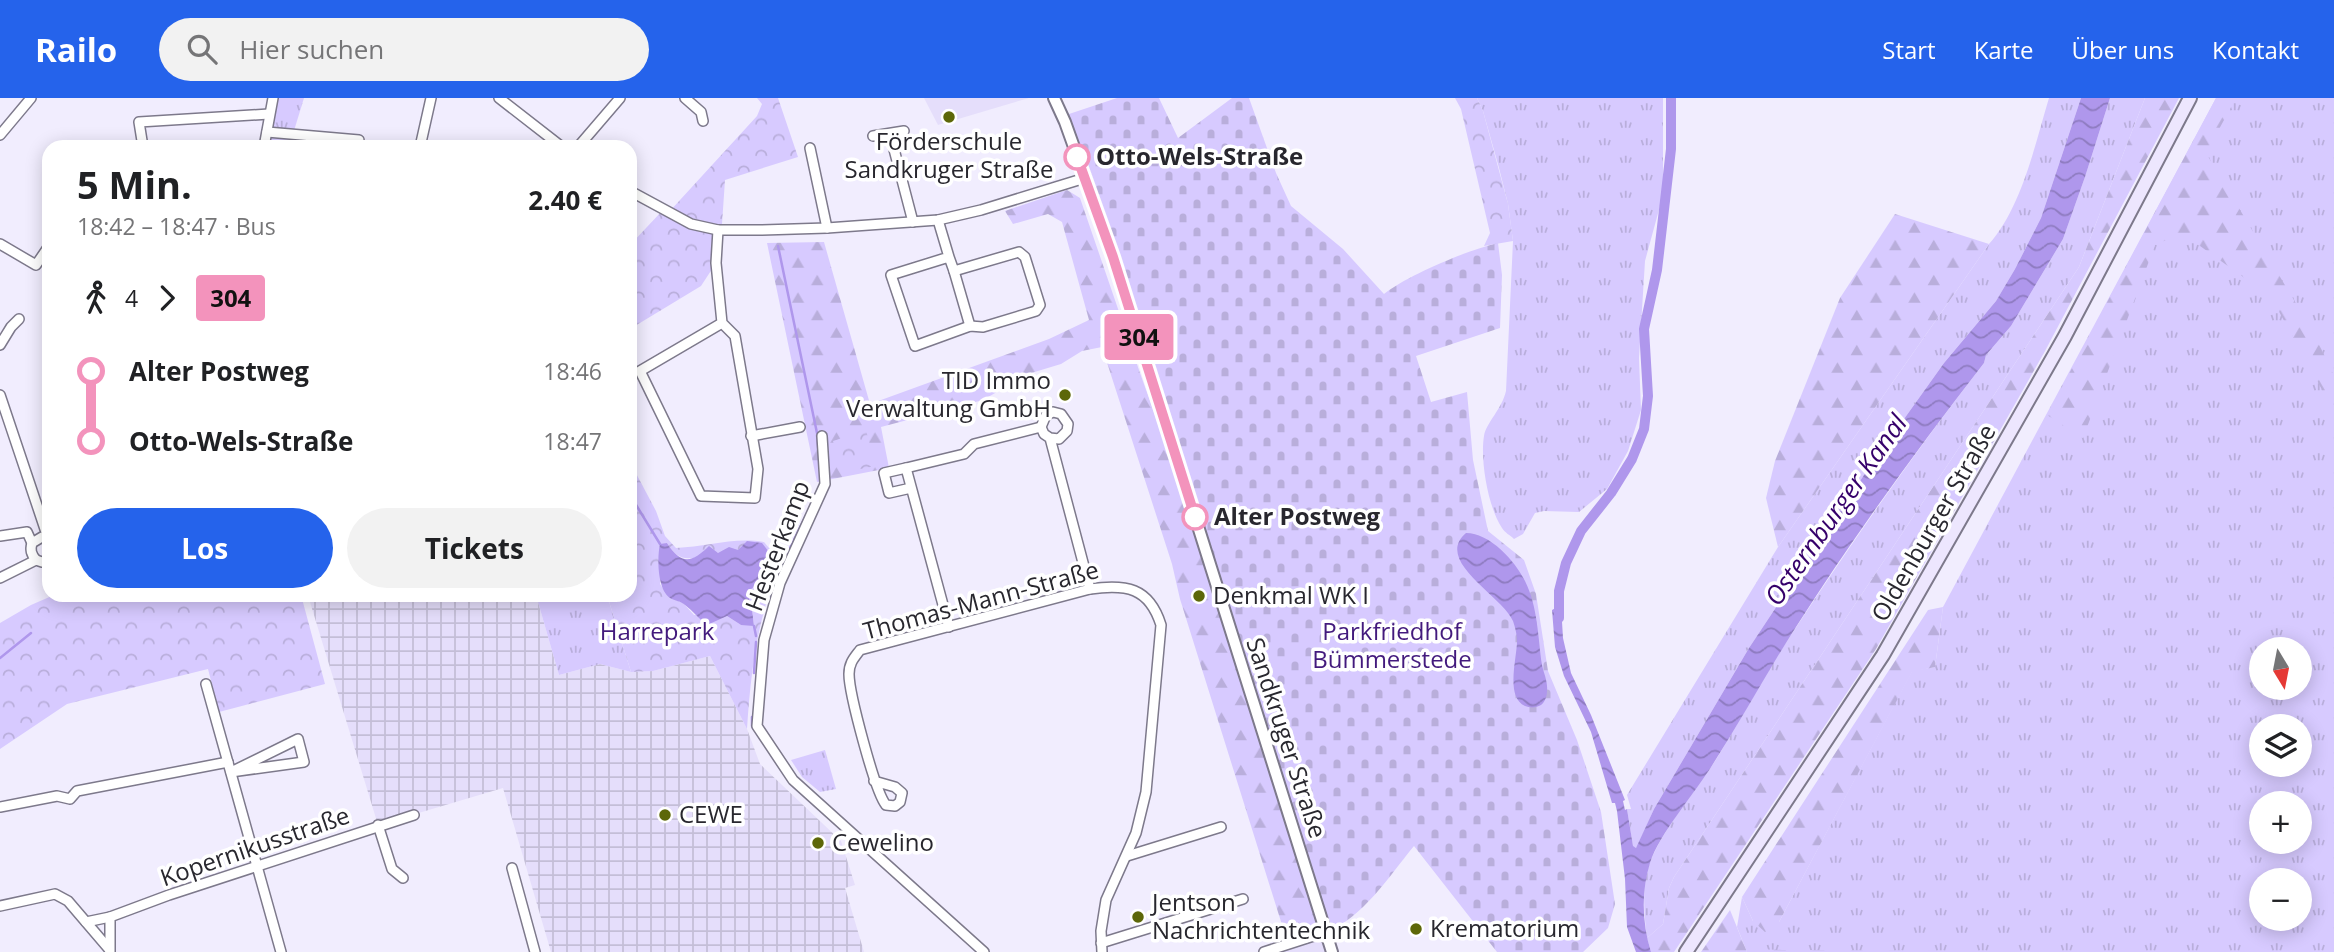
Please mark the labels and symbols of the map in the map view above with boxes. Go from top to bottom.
marker: Förderschule Sandkruger Straße [941,109,957,125]
place label: Förderschule Sandkruger Straße [845,124,1053,185]
place label: Otto-Wels-Straße [1096,139,1303,172]
marker: Otto-Wels-Straße [1064,144,1090,170]
line badge: 304 [1099,314,1179,360]
place label: TID Immo Verwaltung GmbH [846,363,1051,424]
marker: TID Immo Verwaltung GmbH [1057,387,1073,403]
water label: Osternburger Kanal [1756,405,1916,612]
street label: Oldenburger Straße [1863,418,2003,627]
street label: Hesterkamp [737,475,817,615]
place label: Alter Postweg [1214,499,1381,532]
marker: Alter Postweg [1182,504,1208,530]
street label: Thomas-Mann-Straße [859,552,1102,647]
place label: Denkmal WK I [1213,578,1369,611]
marker: Denkmal WK I [1191,588,1207,604]
park label: Harrepark [600,614,715,647]
park label: Parkfriedhof Bümmerstede [1312,614,1472,675]
street label: Sandkruger Straße [1239,633,1335,842]
north arrow [2249,637,2312,700]
place label: CEWE [679,797,743,830]
street label: Kopernikusstraße [155,798,354,893]
marker: CEWE [657,807,673,823]
place label: Cewelino [832,825,934,858]
marker: Cewelino [810,835,826,851]
place label: Jentson Nachrichtentechnik [1150,885,1370,946]
marker: Jentson Nachrichtentechnik [1130,909,1146,925]
place label: Krematorium [1430,911,1579,944]
marker: Krematorium [1408,921,1424,937]

